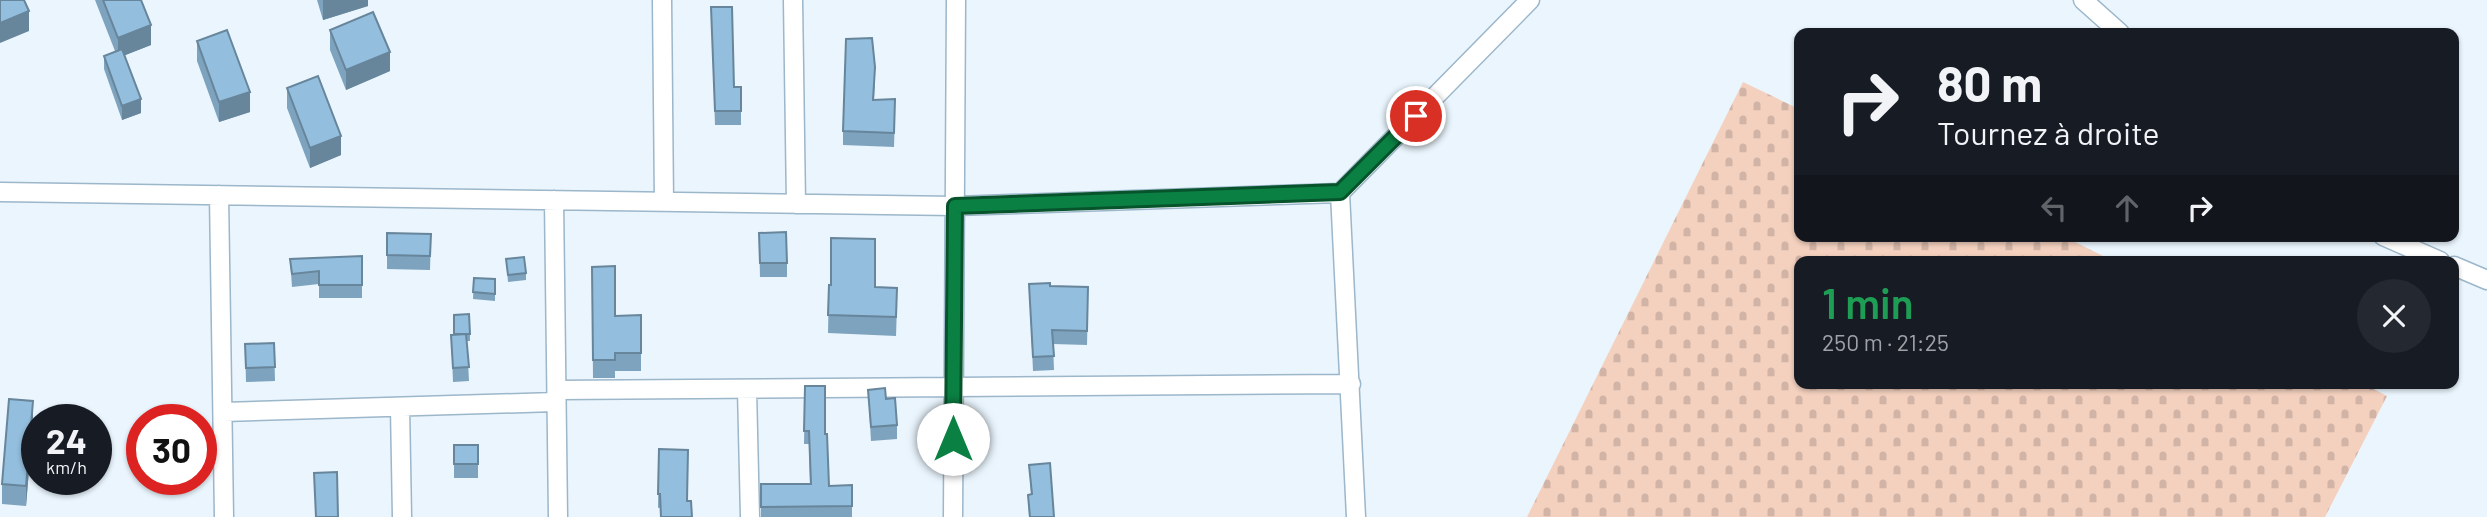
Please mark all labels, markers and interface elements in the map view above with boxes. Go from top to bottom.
text: 80 m [1937,53,2042,112]
icon: right [1822,56,1913,147]
pin [1386,86,1446,146]
icon: arrive [1397,97,1435,135]
text: Tournez à droite [1937,113,2159,151]
icon: left [2035,189,2073,227]
icon: ahead [2108,189,2146,227]
icon: right [2181,189,2219,227]
text: 1 min [1822,277,1914,327]
button: close [2357,279,2431,353]
text: 250 m · 21:25 [1822,328,1949,356]
position arrow [916,402,990,476]
speed limit sign: 30 [126,404,217,495]
text: 24 [46,419,87,461]
text: km/h [46,456,87,478]

